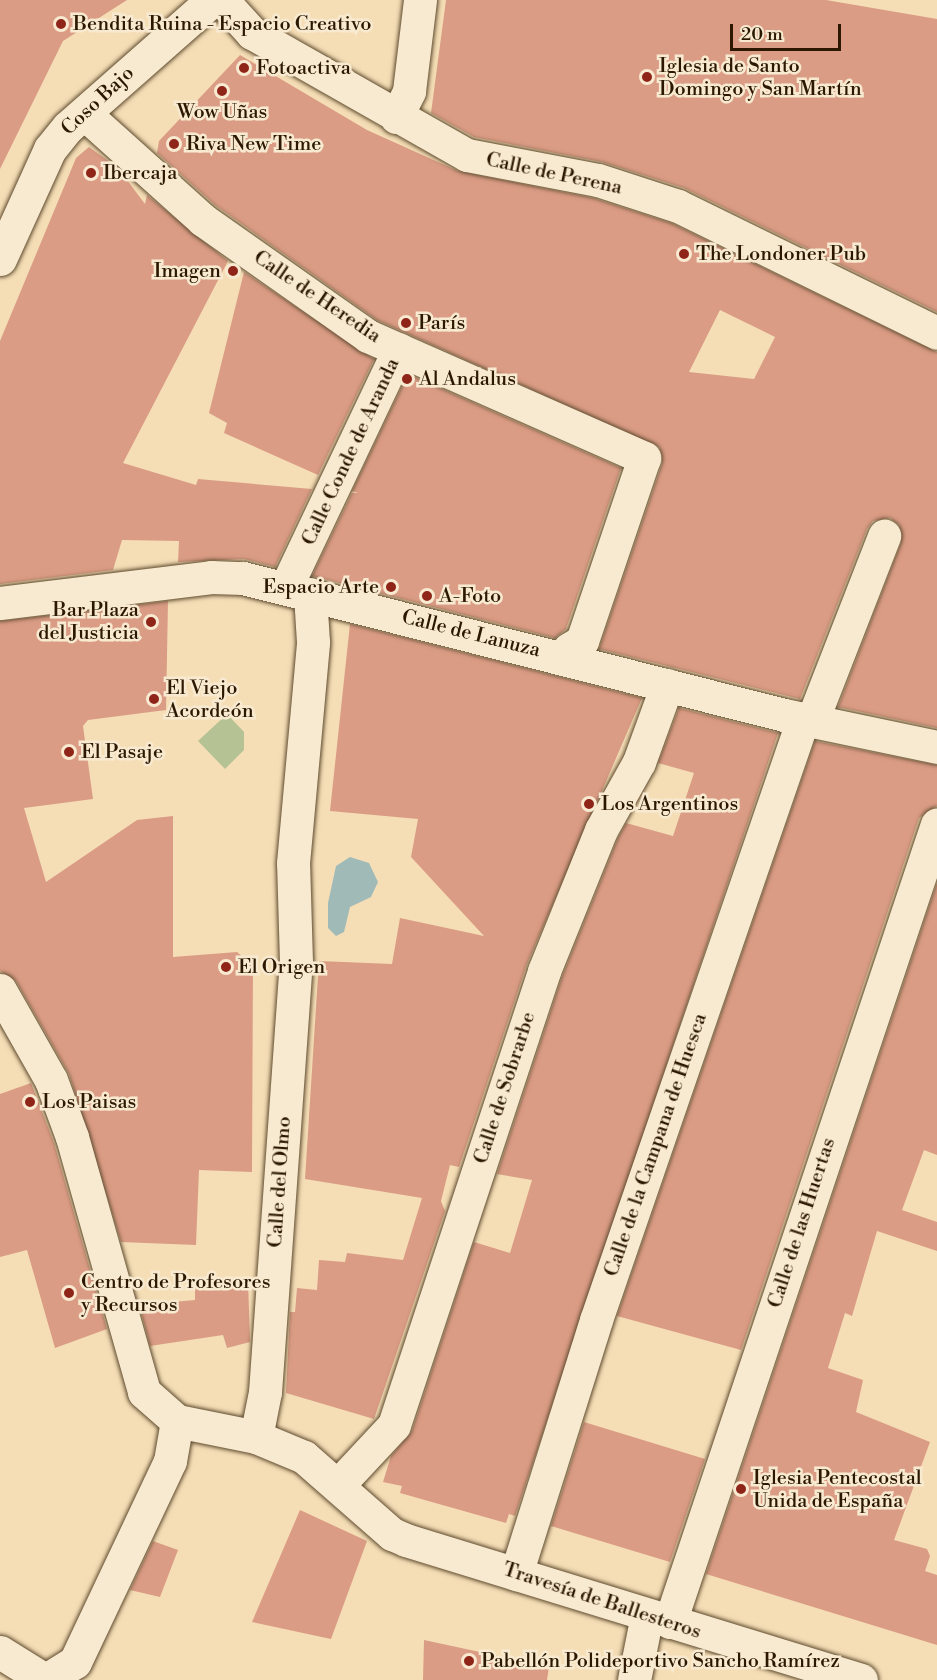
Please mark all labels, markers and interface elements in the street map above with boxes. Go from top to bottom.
place label: Bendita Ruina - Espacio Creativo [73,12,372,36]
scale bar [733,12,844,50]
marker: Bendita Ruina - Espacio Creativo [54,17,68,31]
text: 20 m [741,23,783,46]
place label: Iglesia de Santo Domingo y San Martín [659,54,862,101]
place label: Fotoactiva [256,56,351,80]
street label: Coso Bajo [57,61,139,141]
marker: Fotoactiva [237,61,251,75]
marker: Iglesia de Santo Domingo y San Martín [640,70,654,84]
marker: Wow Uñas [215,84,229,98]
place label: Wow Uñas [177,100,267,124]
place label: Riva New Time [186,132,321,156]
marker: Riva New Time [167,137,181,151]
street label: Calle de Perena [484,148,624,200]
place label: Ibercaja [103,161,177,185]
marker: Ibercaja [84,166,98,180]
place label: The Londoner Pub [696,242,866,266]
street label: Calle de Heredia [249,246,385,348]
marker: The Londoner Pub [677,247,691,261]
place label: Imagen [154,259,221,283]
marker: Imagen [226,264,240,278]
place label: París [418,311,465,335]
marker: París [399,316,413,330]
street label: Calle Conde de Aranda [297,355,405,549]
place label: Al Andalus [419,367,516,391]
marker: Al Andalus [400,372,414,386]
place label: Espacio Arte [263,575,379,599]
marker: Espacio Arte [384,580,398,594]
place label: A-Foto [439,584,501,608]
marker: A-Foto [420,589,434,603]
place label: Bar Plaza del Justicia [38,598,139,645]
street label: Calle de Lanuza [399,605,543,663]
marker: Bar Plaza del Justicia [144,615,158,629]
place label: El Viejo Acordeón [166,676,254,723]
marker: El Viejo Acordeón [147,692,161,706]
place label: El Pasaje [81,740,163,764]
marker: El Pasaje [62,745,76,759]
place label: Los Argentinos [601,792,738,816]
marker: Los Argentinos [582,797,596,811]
place label: El Origen [238,955,325,979]
marker: El Origen [219,960,233,974]
street label: Calle de Sobrarbe [469,1009,541,1167]
street label: Calle de la Campana de Huesca [600,1010,712,1280]
place label: Los Paisas [42,1090,136,1114]
marker: Los Paisas [23,1095,37,1109]
street label: Calle del Olmo [263,1115,297,1249]
street label: Calle de las Huertas [763,1135,841,1311]
place label: Centro de Profesores y Recursos [81,1270,270,1317]
marker: Centro de Profesores y Recursos [62,1286,76,1300]
place label: Iglesia Pentecostal Unida de España [753,1466,922,1513]
marker: Iglesia Pentecostal Unida de España [734,1482,748,1496]
street label: Travesía de Ballesteros [500,1558,704,1644]
place label: Pabellón Polideportivo Sancho Ramírez [481,1649,840,1673]
marker: Pabellón Polideportivo Sancho Ramírez [462,1654,476,1668]

